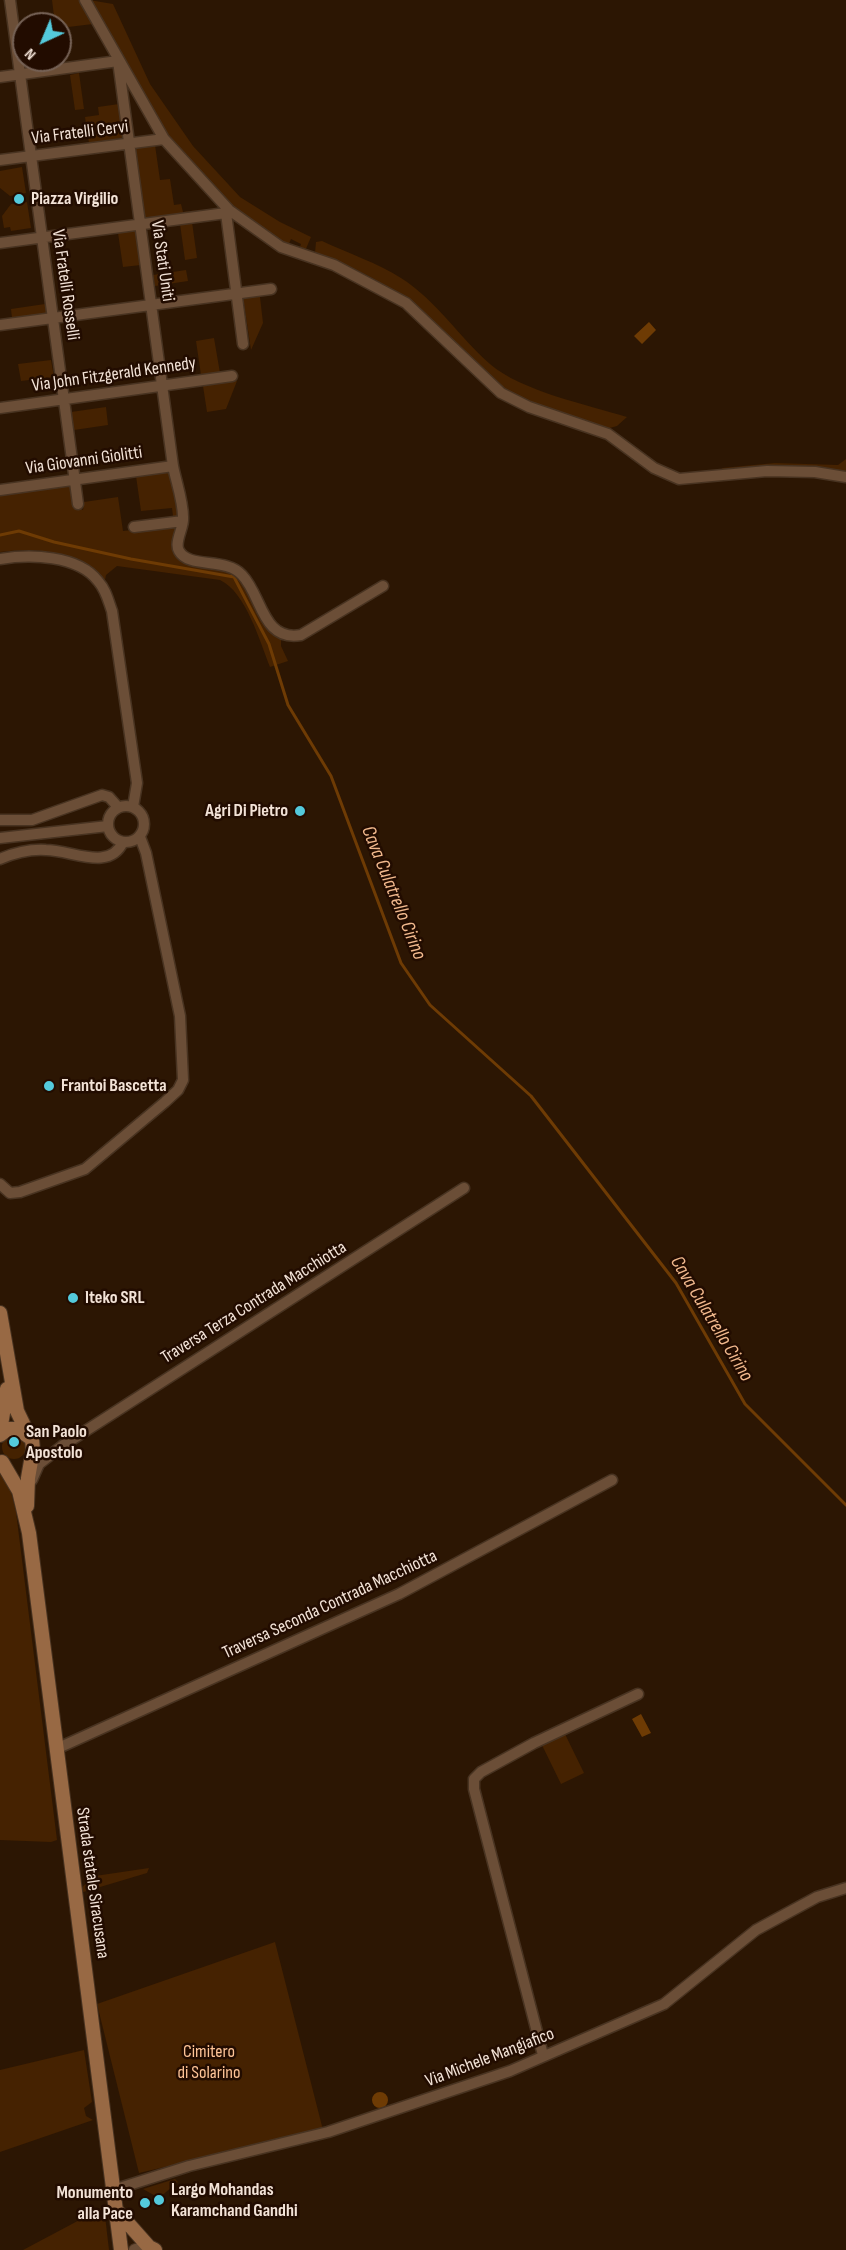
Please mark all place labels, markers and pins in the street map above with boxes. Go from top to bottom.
place label: Piazza Virgilio [31,188,118,210]
marker: Piazza Virgilio [12,192,26,206]
place label: Agri Di Pietro [205,800,288,822]
marker: Agri Di Pietro [293,804,307,818]
place label: Frantoi Bascetta [61,1075,167,1097]
marker: Frantoi Bascetta [42,1079,56,1093]
place label: Iteko SRL [85,1287,144,1309]
marker: Iteko SRL [66,1291,80,1305]
place label: San Paolo Apostolo [26,1421,87,1464]
marker: San Paolo Apostolo [7,1435,21,1449]
place label: Largo Mohandas Karamchand Gandhi [171,2179,298,2222]
place label: Monumento alla Pace [56,2182,133,2224]
marker: Largo Mohandas Karamchand Gandhi [152,2193,166,2207]
marker: Monumento alla Pace [138,2196,152,2210]

